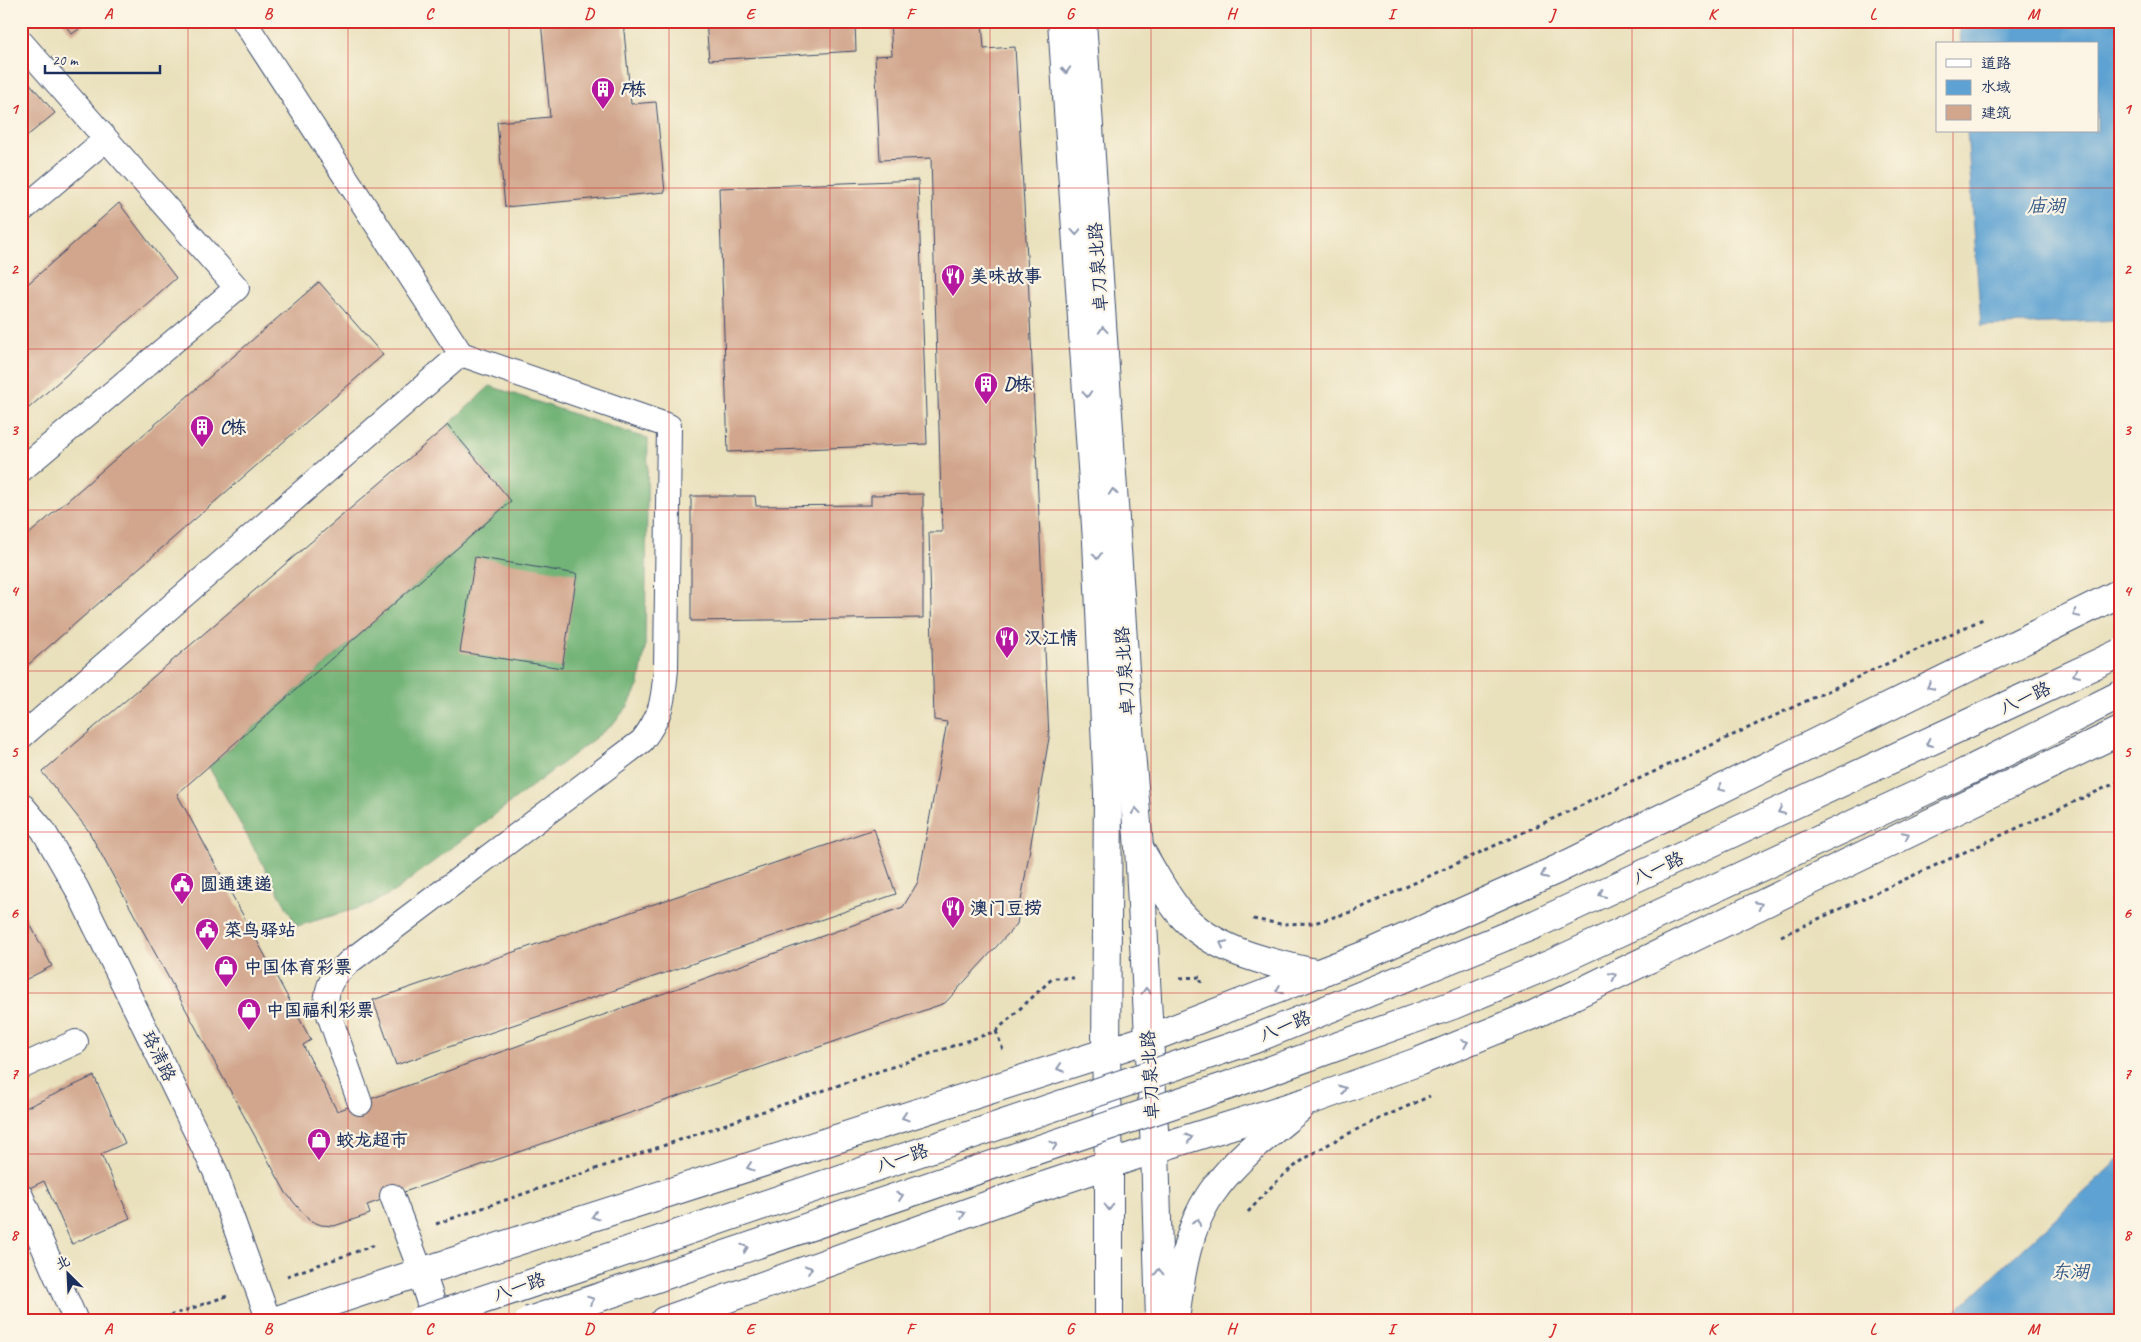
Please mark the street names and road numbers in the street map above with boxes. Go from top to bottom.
street label: 卓刀泉北路 [1084,221,1112,313]
street label: 卓刀泉北路 [1111,625,1139,717]
street label: 八一路 [1996,677,2054,719]
street label: 八一路 [1629,847,1687,889]
street label: 八一路 [1256,1006,1314,1046]
street label: 珞清路 [137,1027,181,1085]
street label: 卓刀泉北路 [1137,1029,1163,1121]
street label: 八一路 [873,1139,931,1177]
street label: 八一路 [490,1268,548,1306]

